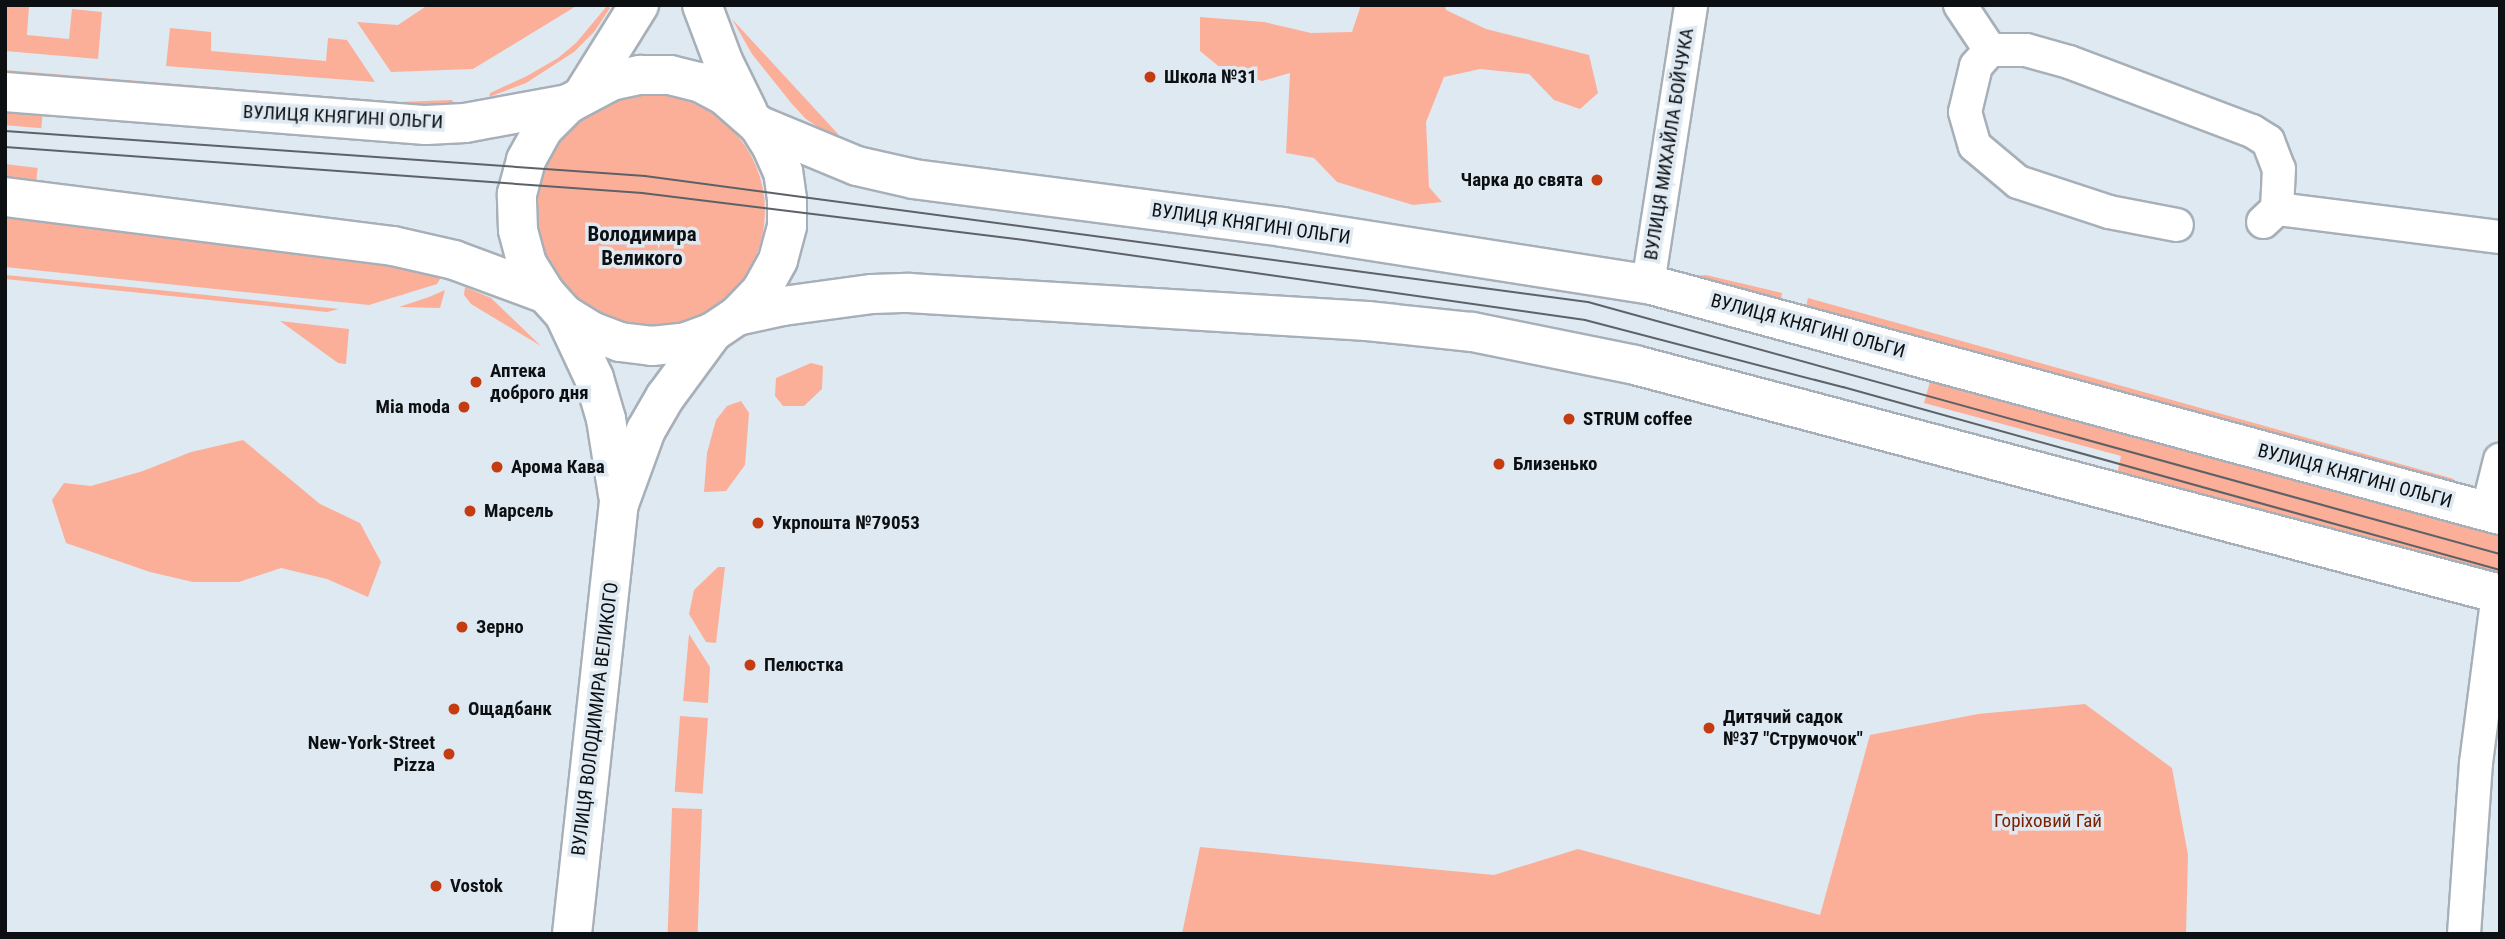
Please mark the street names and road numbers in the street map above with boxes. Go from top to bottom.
street label: ВУЛИЦЯ МИХАЙЛА БОЙЧУКА [1639,26,1699,262]
street label: ВУЛИЦЯ КНЯГИНІ ОЛЬГИ [242,100,444,134]
street label: ВУЛИЦЯ КНЯГИНІ ОЛЬГИ [1150,199,1352,249]
street label: ВУЛИЦЯ КНЯГИНІ ОЛЬГИ [1708,289,1908,363]
street label: ВУЛИЦЯ КНЯГИНІ ОЛЬГИ [2255,439,2455,513]
street label: ВУЛИЦЯ ВОЛОДИМИРА ВЕЛИКОГО [567,581,623,857]

